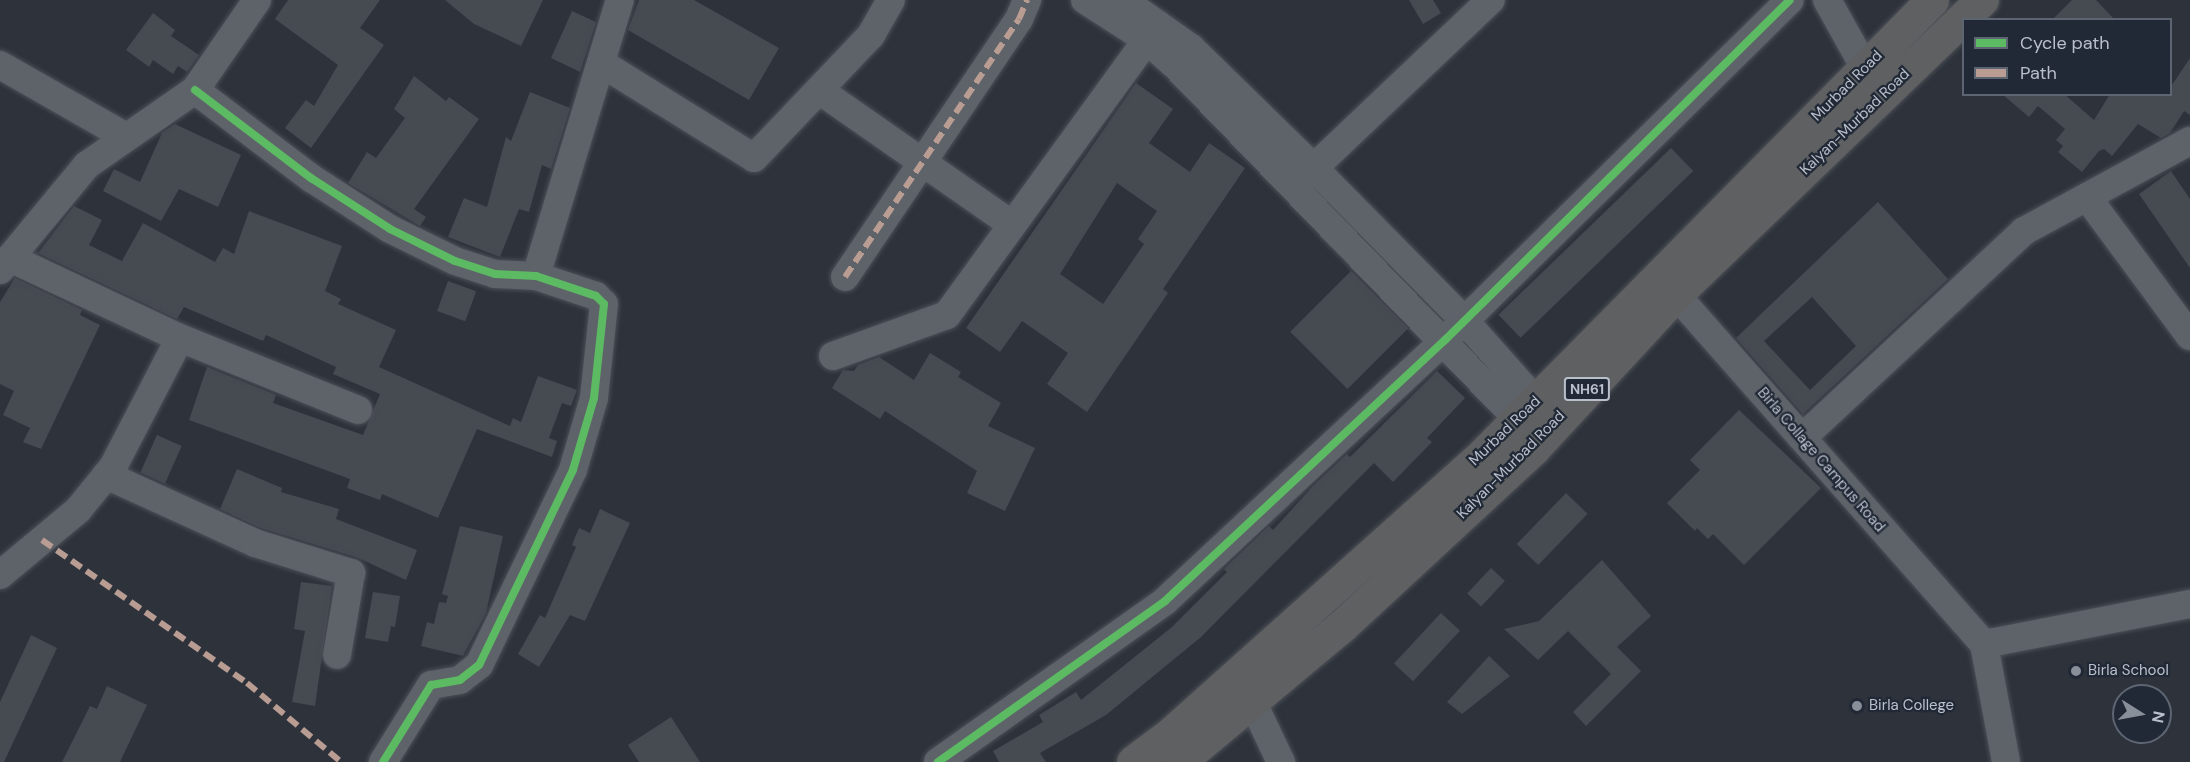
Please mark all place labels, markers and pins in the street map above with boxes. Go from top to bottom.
place label: Birla School [2088,662,2169,680]
marker: Birla School [2069,664,2083,678]
place label: Birla College [1869,697,1954,715]
marker: Birla College [1850,699,1864,713]

